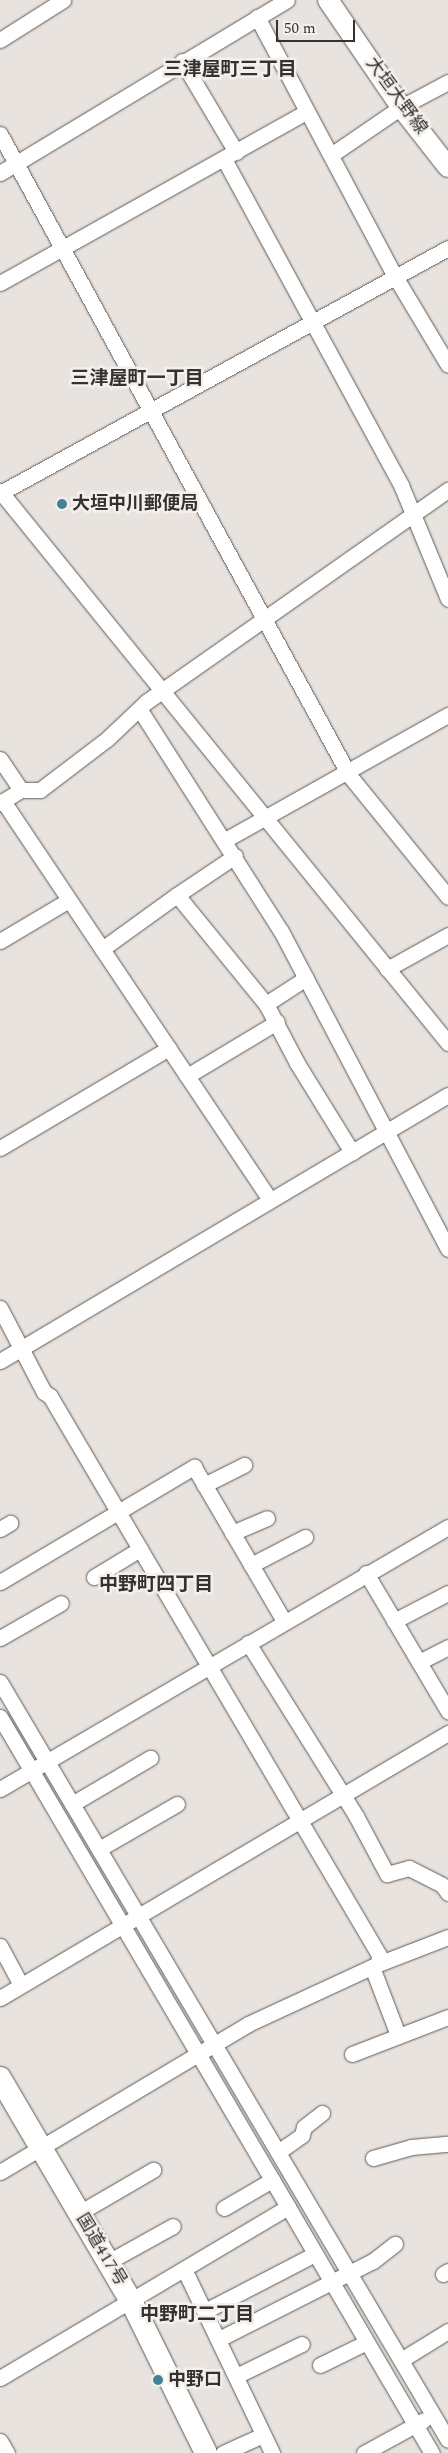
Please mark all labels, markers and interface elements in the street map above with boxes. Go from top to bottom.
scale bar [278,10,357,42]
text: 50 m [284,17,316,40]
street label: 大垣大野線 [361,53,431,139]
district label: 三津屋町三丁目 [164,59,296,81]
district label: 三津屋町一丁目 [71,368,203,390]
place label: 大垣中川郵便局 [72,493,198,515]
marker: 大垣中川郵便局 [56,498,68,510]
district label: 中野町四丁目 [99,1574,213,1596]
street label: 国道417号 [71,2210,131,2290]
district label: 中野町二丁目 [140,2304,254,2326]
place label: 中野口 [168,2369,222,2391]
marker: 中野口 [152,2374,164,2386]

